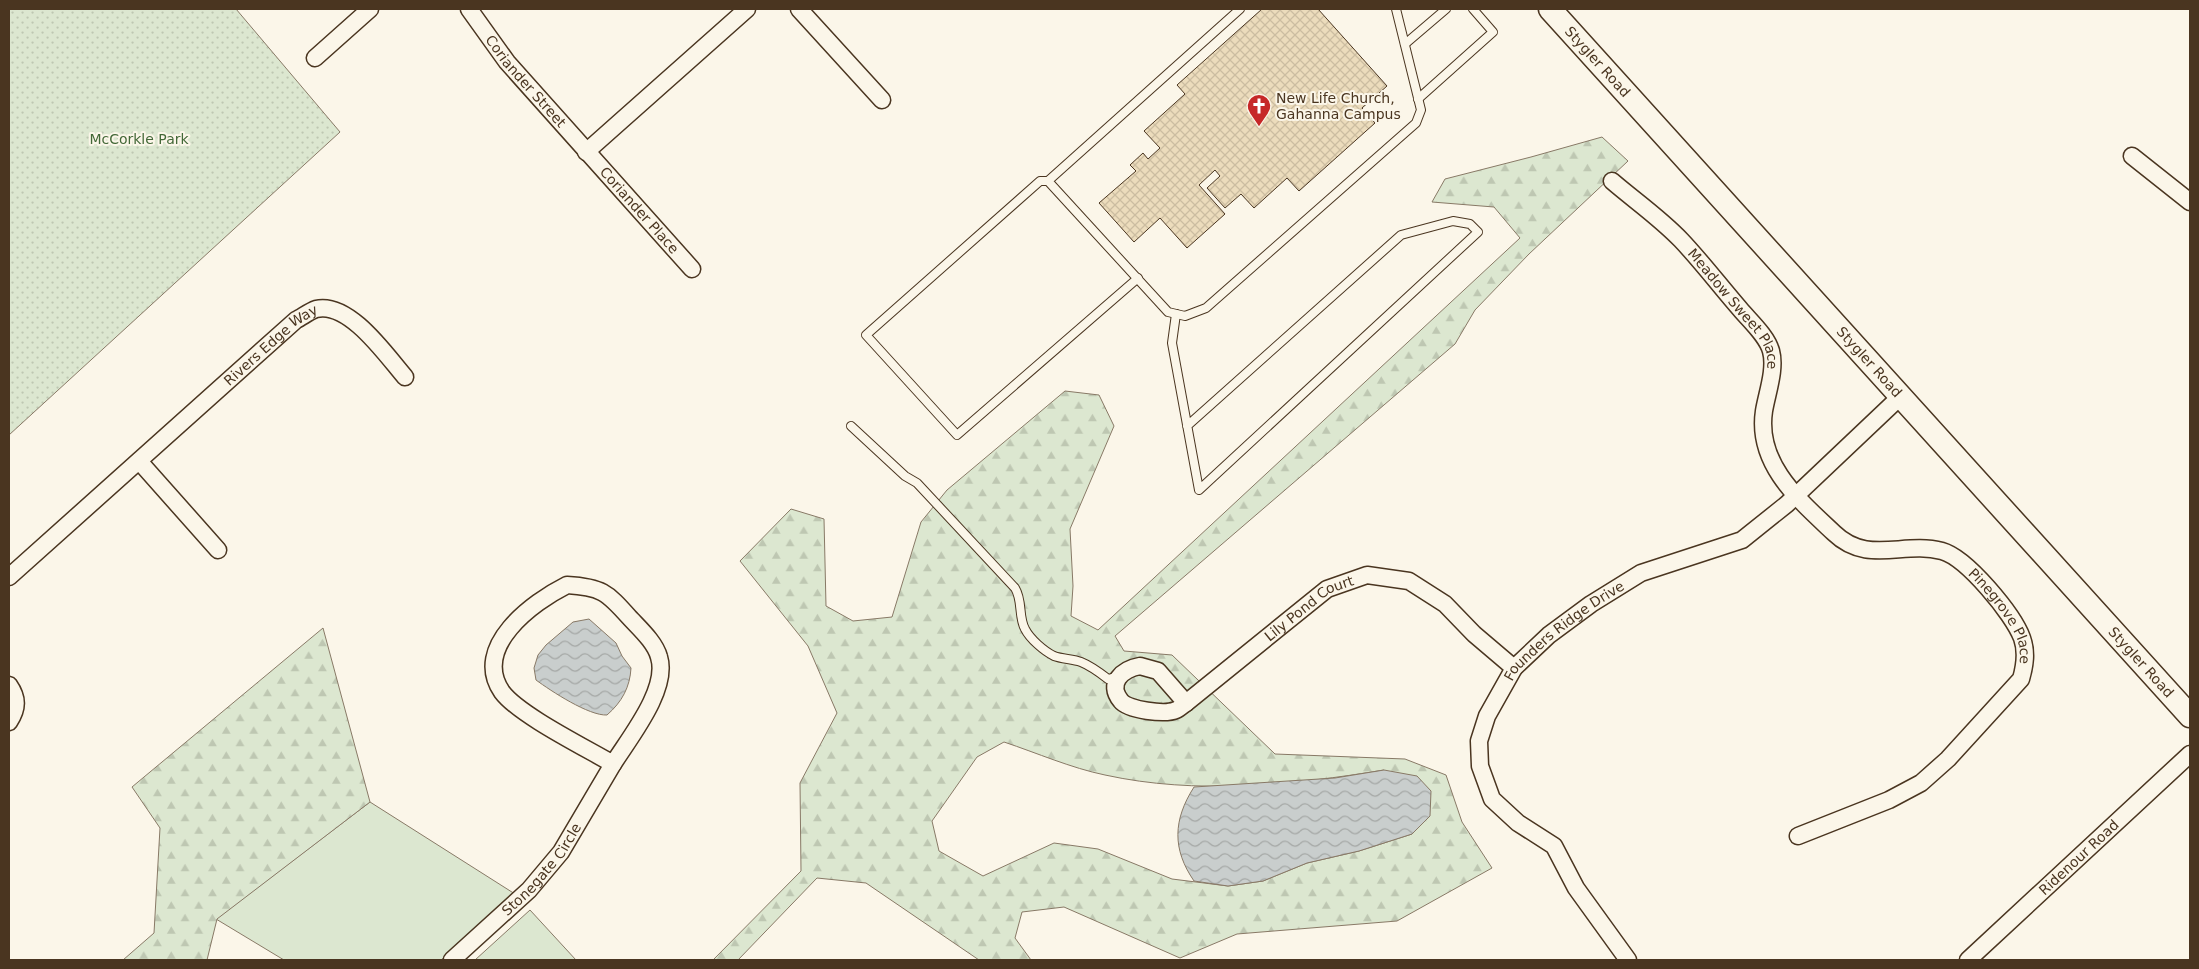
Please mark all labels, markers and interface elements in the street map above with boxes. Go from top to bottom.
street label: Stygler Road [1562,23,1634,100]
street label: Coriander Street [482,32,570,131]
place label: New Life Church, Gahanna Campus [1276,90,1401,122]
church icon: New Life Church, Gahanna Campus [1246,93,1272,127]
park label: McCorkle Park [89,131,189,147]
street label: Coriander Place [597,164,682,257]
street label: Meadow Sweet Place [1685,245,1781,370]
street label: Rivers Edge Way [221,301,320,389]
street label: Stygler Road [1833,323,1905,400]
street label: Pinegrove Place [1966,565,2033,664]
street label: Lily Pond Court [1261,572,1356,644]
street label: Founders Ridge Drive [1501,578,1627,683]
street label: Stygler Road [2105,624,2177,701]
street label: Ridenour Road [2036,816,2122,898]
street label: Stonegate Circle [498,820,584,919]

